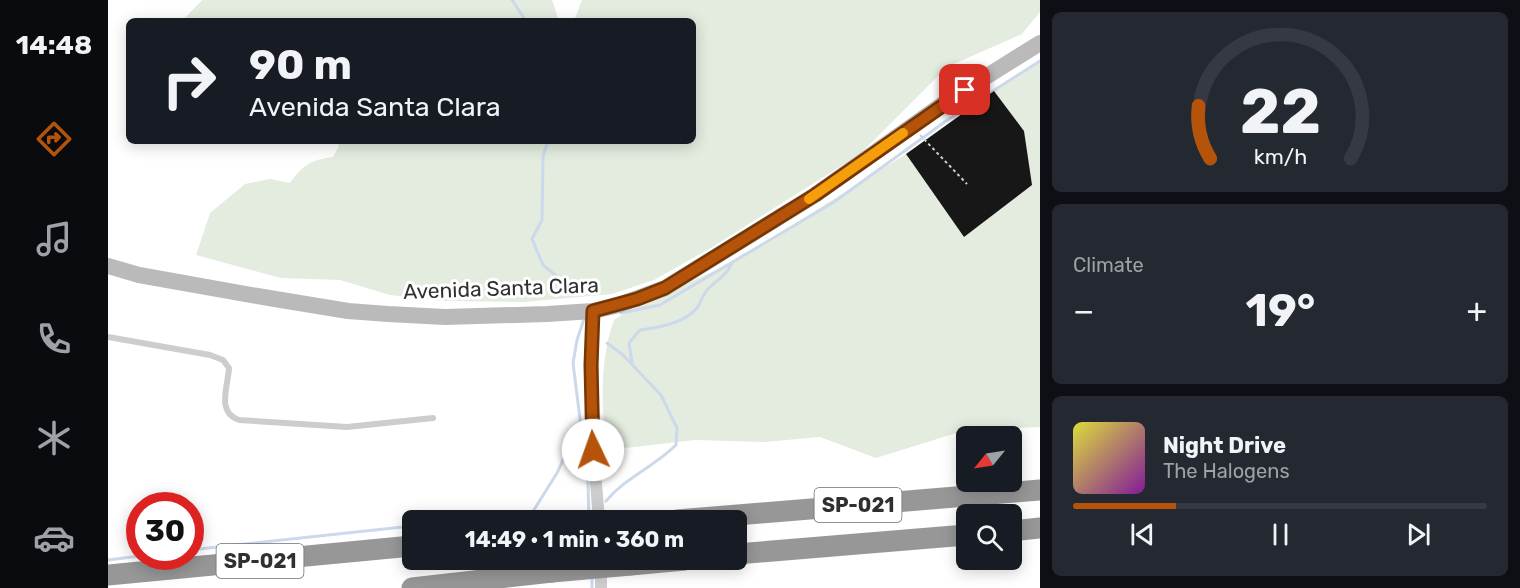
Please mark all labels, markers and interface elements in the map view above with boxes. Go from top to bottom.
text: 14:48 [16,29,92,61]
text: 90 m [249,40,352,90]
icon: right [150,42,228,120]
pin [939,64,990,115]
icon: arrive [948,73,981,106]
text: 22 [1239,75,1321,149]
text: Avenida Santa Clara [249,91,501,123]
icon: directions [33,118,75,160]
text: km/h [1253,144,1307,169]
icon: music [33,218,75,260]
text: Climate [1073,253,1144,277]
street label: Avenida Santa Clara [403,272,599,304]
text: 19° [1246,284,1315,337]
text: − [1073,291,1094,330]
text: + [1466,291,1487,330]
icon: phone [33,318,75,360]
icon: climate [33,417,75,459]
position arrow [561,418,625,482]
north arrow [956,426,1022,492]
map controls [956,426,1022,570]
text: Night Drive [1163,432,1286,459]
text: The Halogens [1163,459,1290,483]
road number: SP-021 [814,488,902,522]
speed limit sign: 30 [126,492,204,570]
button: search [956,504,1022,570]
icon: car [33,517,75,559]
icon: previous [1126,518,1159,551]
icon: pause [1264,518,1297,551]
icon: next [1402,518,1435,551]
text: 14:49 · 1 min · 360 m [465,526,684,553]
road number: SP-021 [216,544,303,578]

